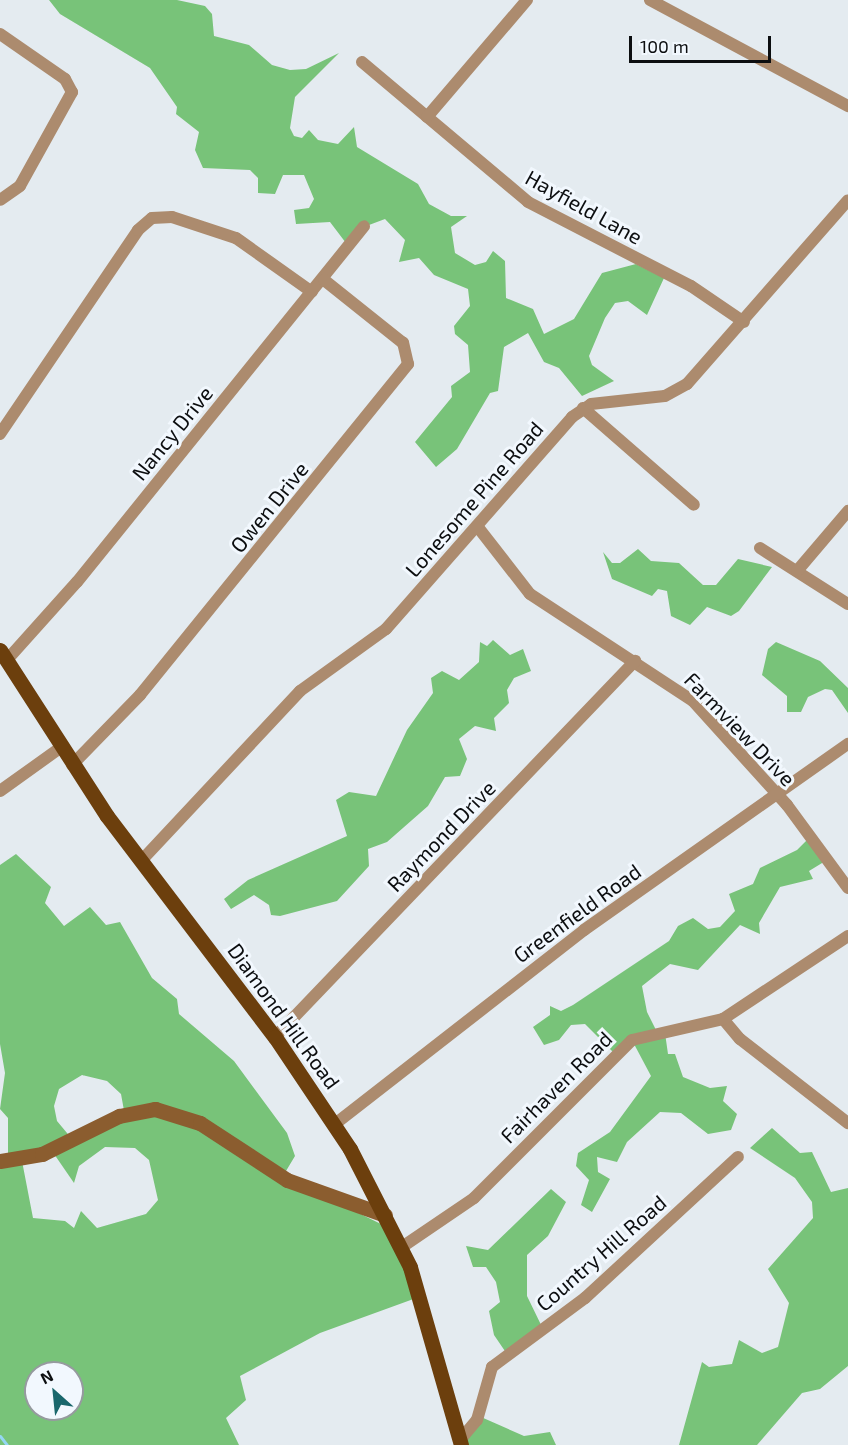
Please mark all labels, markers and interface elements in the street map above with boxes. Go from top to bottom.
scale bar [632,24,774,62]
text: 100 m [640,35,689,57]
street label: Hayfield Lane [521,165,647,249]
street label: Nancy Drive [126,381,218,485]
street label: Lonesome Pine Road [400,416,548,582]
street label: Owen Drive [225,457,313,557]
street label: Farmview Drive [679,667,801,791]
street label: Raymond Drive [382,775,500,897]
street label: Greenfield Road [508,858,646,968]
street label: Diamond Hill Road [222,938,346,1094]
street label: Fairhaven Road [495,1026,617,1148]
street label: Country Hill Road [530,1189,672,1317]
north arrow [24,1361,84,1421]
text: N [37,1365,56,1387]

